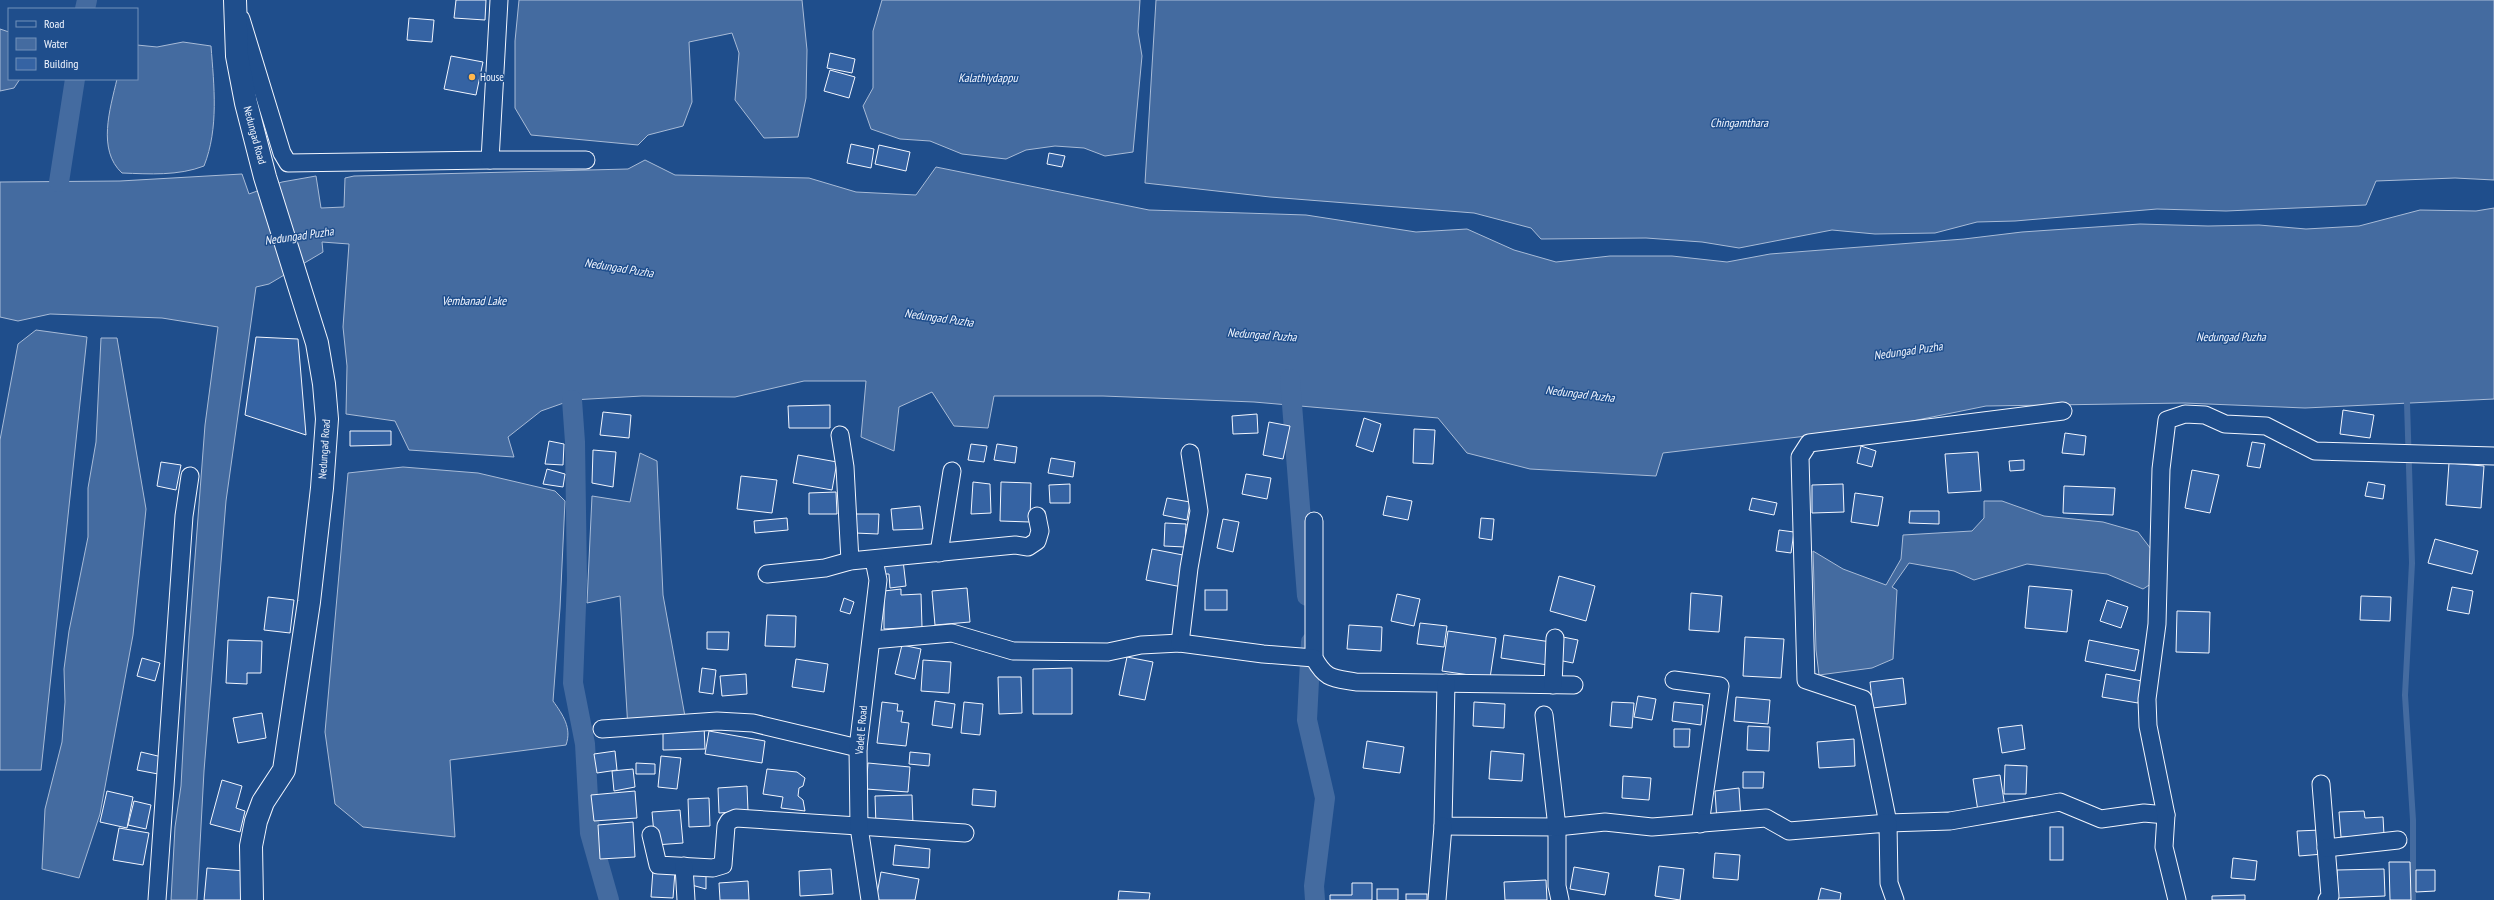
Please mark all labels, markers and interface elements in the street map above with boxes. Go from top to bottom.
legend [8,8,138,80]
text: Road [44,16,64,31]
text: Water [44,36,69,51]
text: Building [44,56,79,71]
place label: House [480,70,504,84]
water label: Kalathiydappu [958,70,1018,85]
marker: House [467,72,477,82]
street label: Nedungad Road [240,104,270,166]
water label: Chingamthara [1710,115,1769,130]
water label: Nedungad Puzha [263,223,336,248]
water label: Nedungad Puzha [584,255,656,281]
water label: Vembanad Lake [442,293,507,308]
water label: Nedungad Puzha [904,305,976,330]
water label: Nedungad Puzha [1227,325,1298,344]
water label: Nedungad Puzha [2196,329,2267,344]
water label: Nedungad Puzha [1872,338,1945,363]
water label: Nedungad Puzha [1545,382,1617,405]
street label: Nedungad Road [315,418,333,479]
street label: Vadel E Road [852,705,870,756]

